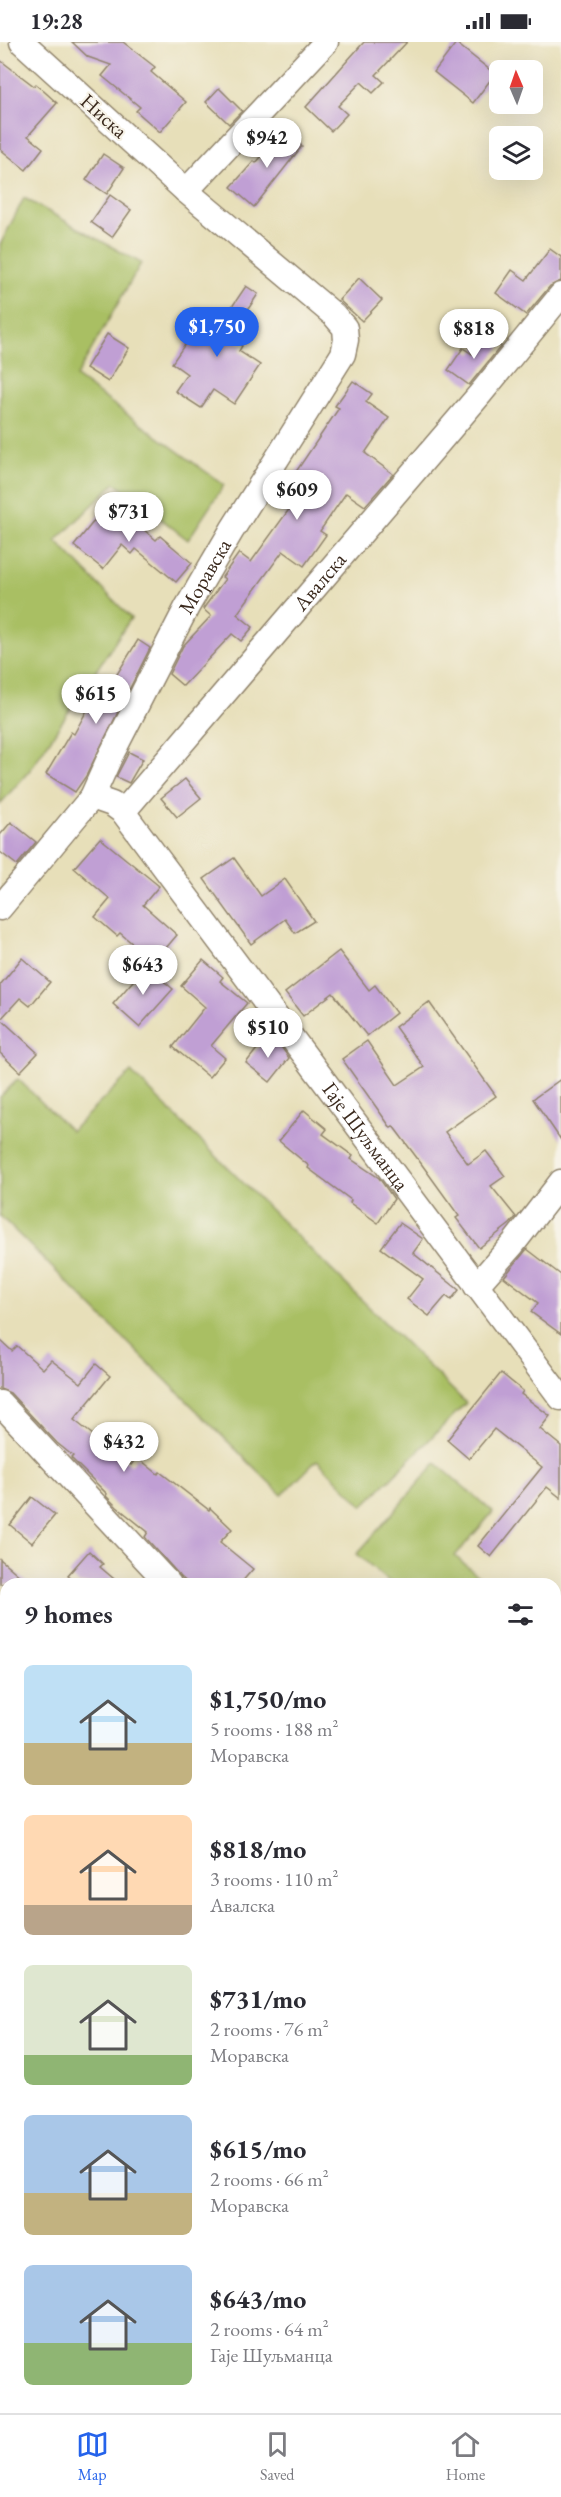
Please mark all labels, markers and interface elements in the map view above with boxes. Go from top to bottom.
text: 19:28 [30,7,83,36]
north arrow [489,60,543,114]
map controls [489,60,543,180]
street label: Ниска [75,87,134,144]
pin: $942 [231,118,303,169]
text: $942 [247,124,287,150]
button: layers [489,126,543,180]
pin: $1,750 [168,307,266,358]
pin: $818 [438,309,510,360]
text: $1,750 [189,313,245,339]
text: $818 [454,315,494,341]
pin: $609 [261,470,333,521]
text: $609 [277,476,317,502]
pin: $731 [93,492,165,543]
text: $731 [109,498,149,524]
street label: Моравска [172,533,237,619]
street label: Авалска [286,546,352,617]
pin: $615 [60,674,132,725]
text: $615 [76,680,116,706]
pin: $643 [107,945,179,996]
text: $643 [123,951,163,977]
pin: $510 [232,1008,304,1059]
text: $510 [248,1014,288,1040]
street label: Гаје Шуљманца [317,1077,416,1196]
pin: $432 [88,1422,160,1473]
text: $432 [104,1428,144,1454]
text: 9 homes [24,1597,113,1631]
icon: filters [504,1598,537,1631]
text: $1,750/mo [210,1682,326,1716]
icon: home [72,1689,144,1761]
text: 5 rooms · 188 m² [210,1716,338,1742]
text: Моравска [210,1742,289,1768]
text: $818/mo [210,1832,306,1866]
icon: home [72,1839,144,1911]
text: 3 rooms · 110 m² [210,1866,338,1892]
text: Авалска [210,1892,275,1918]
text: $731/mo [210,1982,306,2016]
icon: home [72,1989,144,2061]
text: 2 rooms · 76 m² [210,2016,329,2042]
text: Моравска [210,2042,289,2068]
text: $615/mo [210,2132,306,2166]
icon: home [72,2139,144,2211]
text: 2 rooms · 66 m² [210,2166,329,2192]
text: Моравска [210,2192,289,2218]
text: $643/mo [210,2282,306,2316]
icon: home [72,2289,144,2361]
text: 2 rooms · 64 m² [210,2316,329,2342]
text: Гаје Шуљманца [210,2342,333,2368]
tab: Map [76,2428,109,2485]
tab: Saved [260,2428,294,2485]
tab: Home [446,2428,485,2485]

